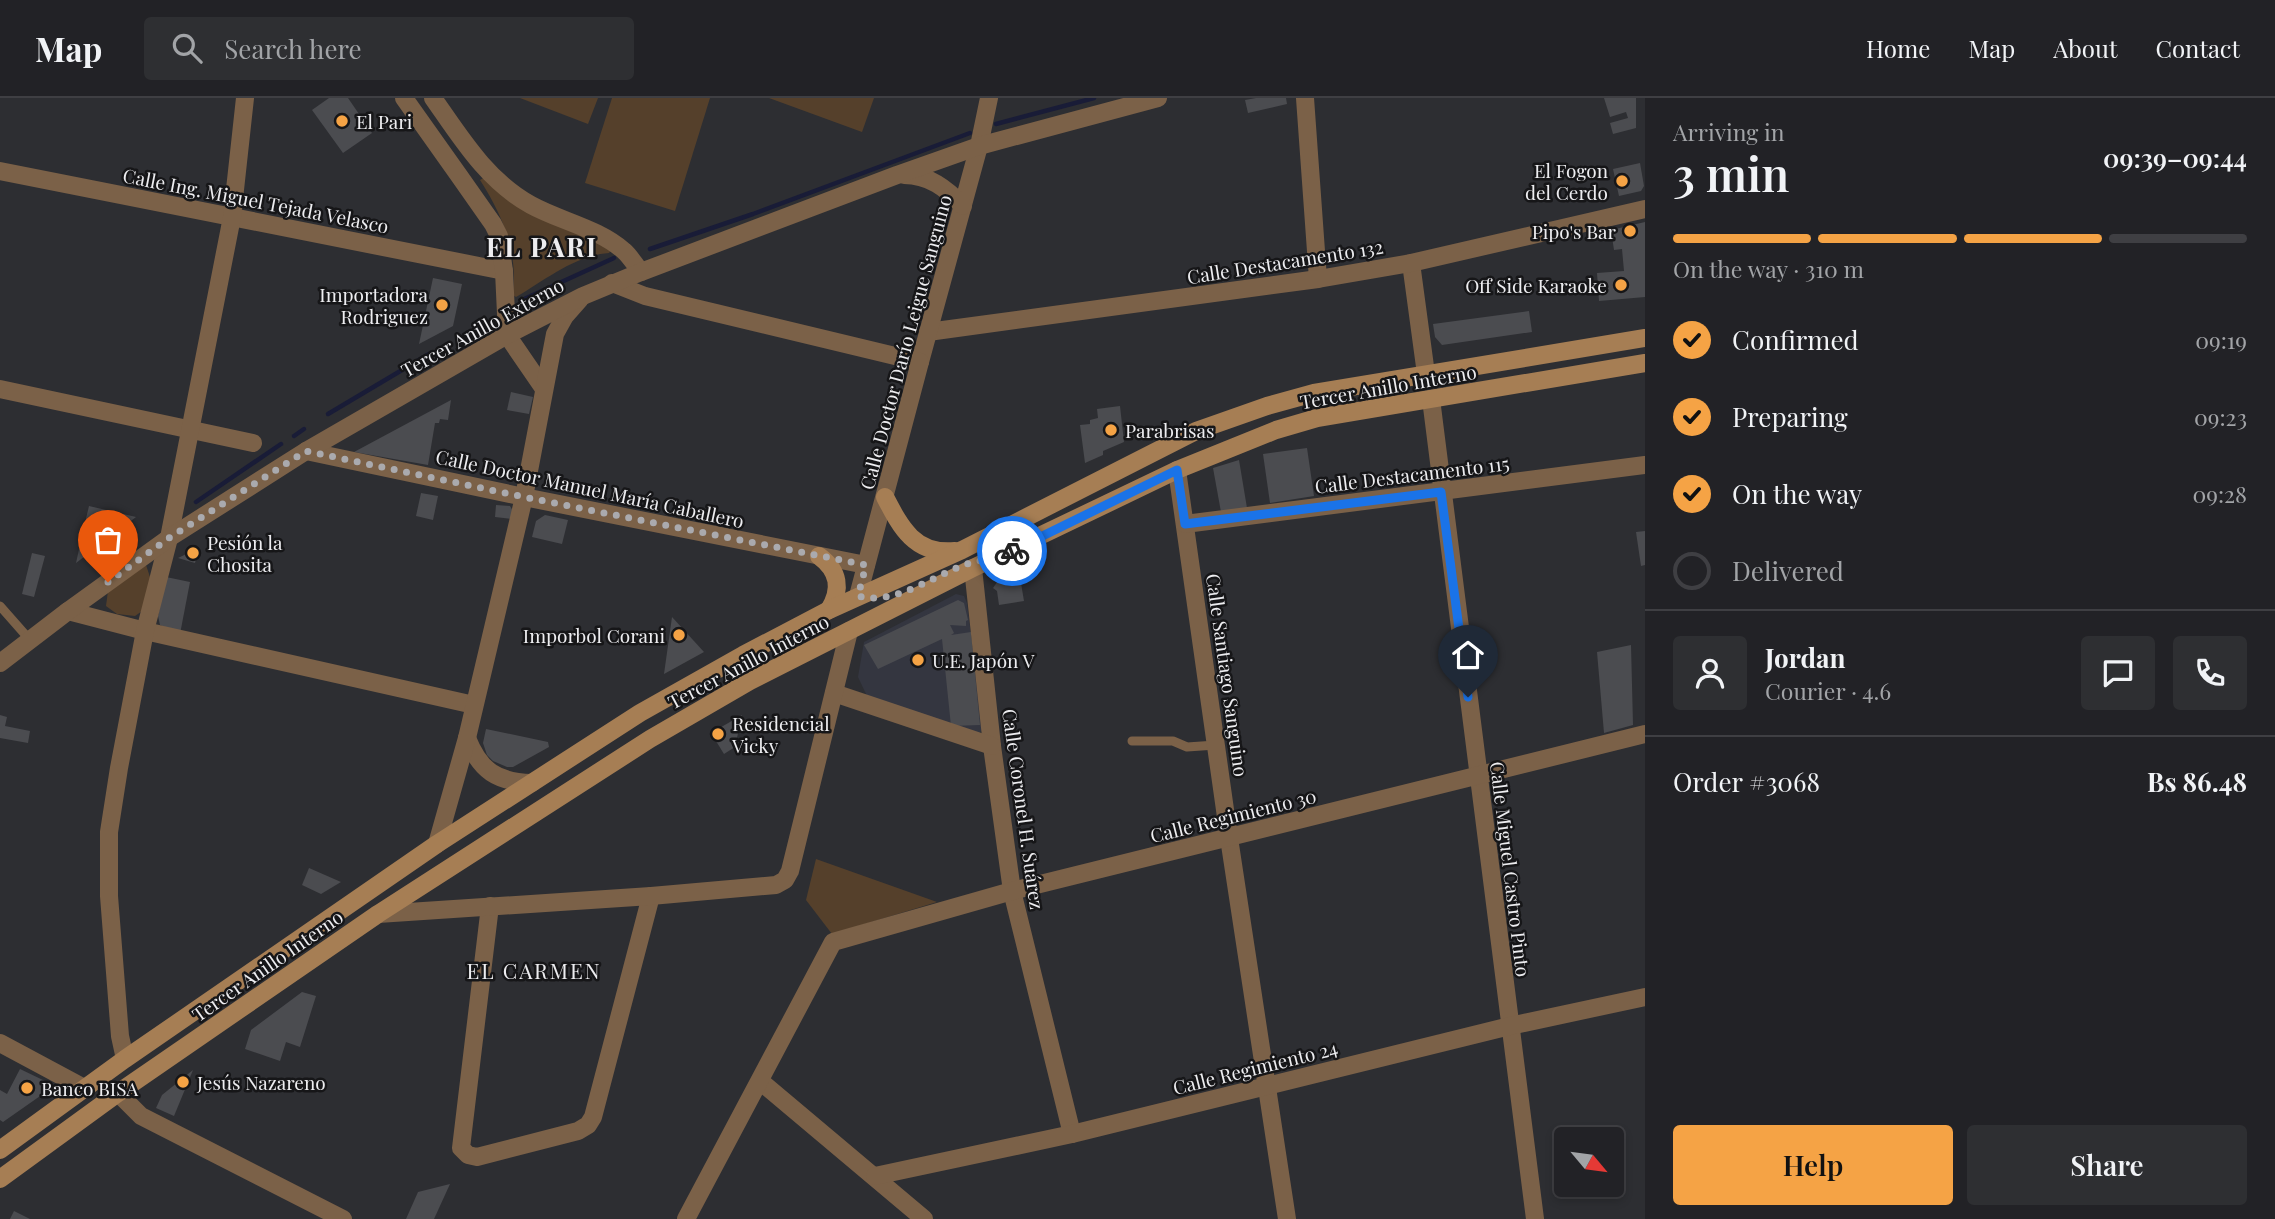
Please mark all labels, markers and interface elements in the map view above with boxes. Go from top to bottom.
search box [144,17,634,80]
text: Map [35,26,102,70]
icon: search [168,29,206,67]
text: Search here [224,31,362,66]
text: Home [1866,32,1930,64]
text: Map [1968,32,2015,64]
text: About [2053,32,2117,64]
text: Contact [2155,32,2240,64]
place label: El Pari [356,108,413,134]
marker: El Pari [334,113,350,129]
text: Arriving in [1673,116,1785,147]
text: 09:39–09:44 [2103,140,2247,175]
text: 3 min [1673,142,1789,204]
place label: El Fogon del Cerdo [1525,157,1609,205]
street label: Calle Ing. Miguel Tejada Velasco [121,161,391,239]
marker: El Fogon del Cerdo [1614,173,1630,189]
street label: Calle Doctor Darío Leigue Sanguino [853,192,957,492]
place label: Pipo's Bar [1532,218,1617,244]
marker: Pipo's Bar [1622,223,1638,239]
district label: EL PARI [486,229,598,264]
street label: Calle Destacamento 132 [1185,233,1385,289]
text: On the way · 310 m [1673,253,1864,284]
street label: Tercer Anillo Externo [396,271,568,383]
place label: Off Side Karaoke [1465,272,1607,298]
marker: Off Side Karaoke [1613,277,1629,293]
place label: Importadora Rodriguez [319,281,429,329]
marker: Importadora Rodriguez [434,297,450,313]
icon: check [1673,321,1711,359]
text: Confirmed [1732,322,1859,357]
text: 09:19 [2195,324,2247,355]
street label: Tercer Anillo Interno [1298,358,1478,414]
icon: check [1673,398,1711,436]
text: Preparing [1732,399,1848,434]
text: 09:23 [2194,401,2247,432]
place label: Parabrisas [1125,417,1215,443]
marker: Parabrisas [1103,422,1119,438]
street label: Calle Doctor Manuel María Caballero [434,443,746,533]
street label: Calle Destacamento 115 [1313,449,1511,499]
icon: check [1673,475,1711,513]
text: On the way [1732,476,1862,511]
text: 09:28 [2192,478,2247,509]
pin [78,510,138,582]
courier [977,516,1047,586]
icon: bag [89,521,127,559]
place label: Pesión la Chosita [207,529,283,577]
icon: bike [993,532,1031,570]
marker: Pesión la Chosita [185,545,201,561]
text: Delivered [1732,553,1844,588]
street label: Calle Santiago Sanguino [1201,572,1255,778]
street label: Tercer Anillo Interno [663,608,833,714]
place label: Imporbol Corani [523,622,665,648]
pin [1438,625,1498,697]
marker: Imporbol Corani [671,627,687,643]
icon: home [1449,636,1487,674]
button: person [1673,636,1747,710]
button: chat [2081,636,2155,710]
button: phone [2173,636,2247,710]
text: Jordan [1765,640,1845,675]
place label: U.E. Japón V [932,647,1035,673]
marker: U.E. Japón V [910,652,926,668]
text: Courier · 4.6 [1765,675,1891,706]
street label: Calle Coronel H. Suárez [997,707,1051,911]
place label: Residencial Vicky [731,710,830,758]
marker: Residencial Vicky [710,726,726,742]
street label: Calle Miguel Castro Pinto [1485,760,1537,978]
text: Order #3068 [1673,764,1820,799]
text: Bs 86.48 [2147,764,2247,799]
street label: Calle Regimiento 30 [1147,782,1319,848]
street label: Tercer Anillo Interno [186,903,348,1027]
district label: EL CARMEN [466,956,602,984]
street label: Calle Regimiento 24 [1170,1034,1340,1100]
place label: Jesús Nazareno [196,1069,326,1095]
marker: Jesús Nazareno [175,1074,191,1090]
place label: Banco BISA [41,1075,139,1101]
marker: Banco BISA [19,1080,35,1096]
button: Help [1673,1125,1953,1205]
button: Share [1967,1125,2247,1205]
north arrow [1554,1127,1624,1197]
map controls [1554,1127,1624,1197]

